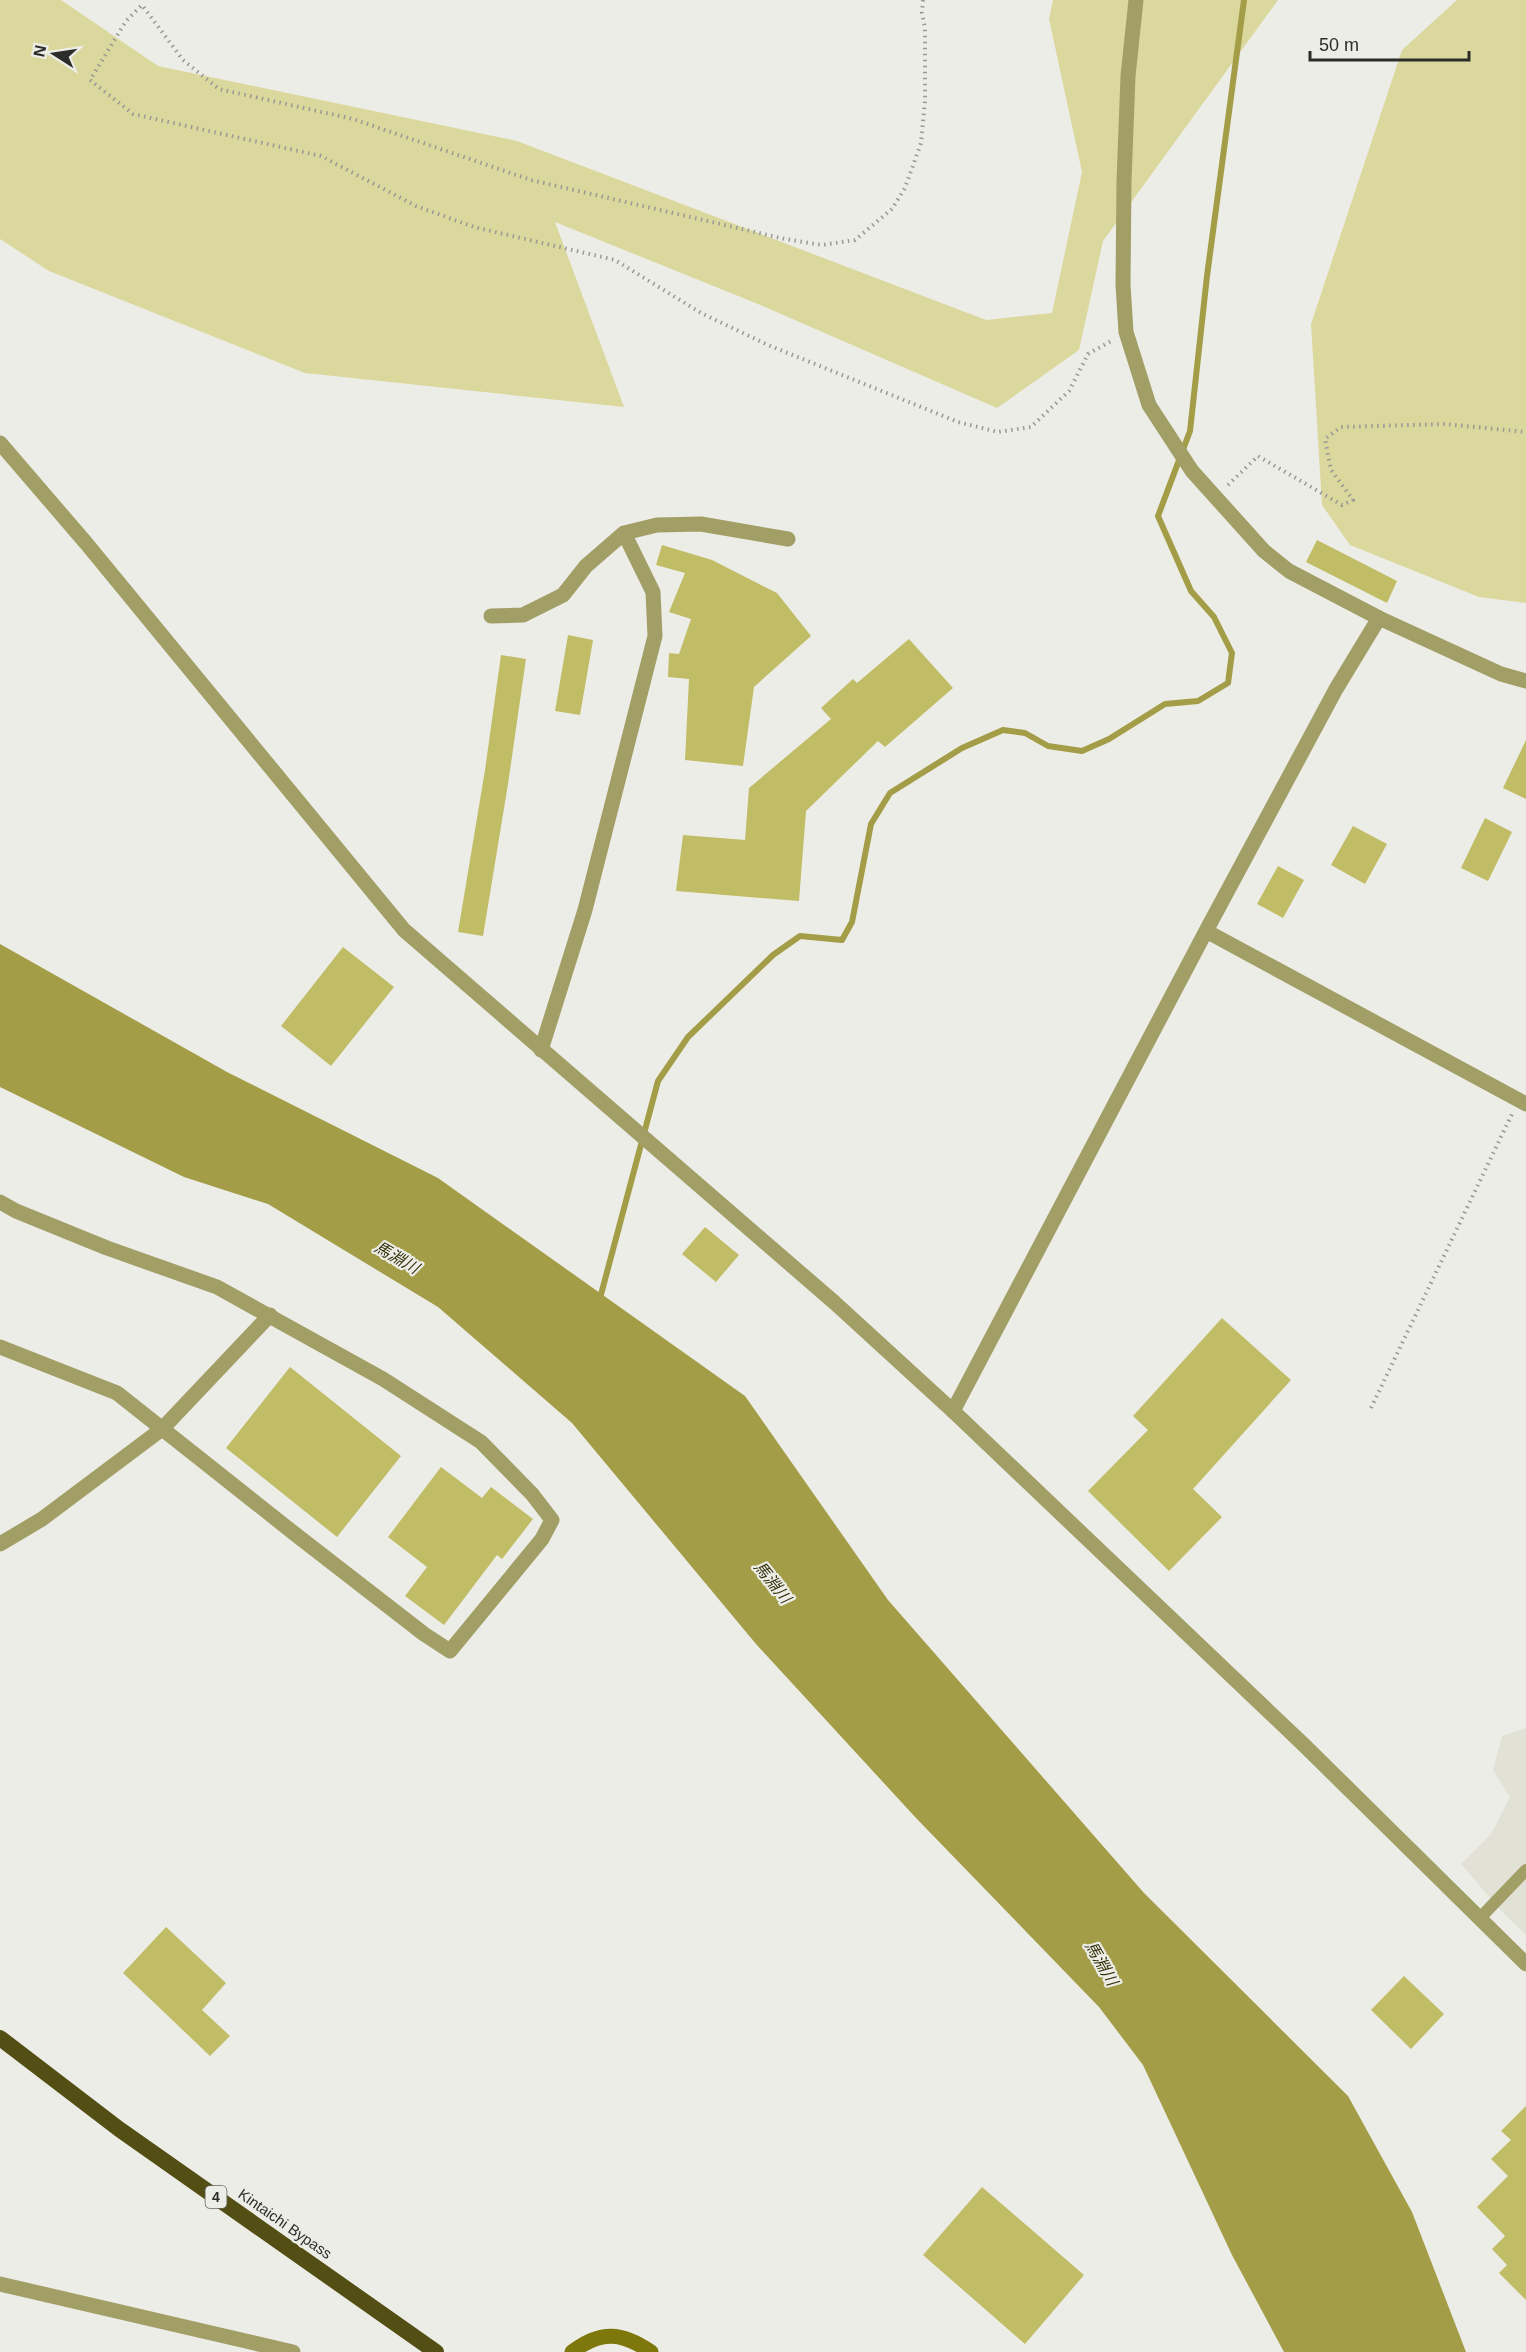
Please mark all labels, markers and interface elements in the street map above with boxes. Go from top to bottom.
north arrow [24,24,84,84]
scale bar [1310,24,1469,62]
text: 50 m [1319,35,1359,55]
text: N [30,44,49,58]
water label: 馬淵川 [372,1238,424,1278]
water label: 馬淵川 [751,1558,796,1608]
water label: 馬淵川 [1082,1938,1122,1990]
street label: Kintaichi Bypass [235,2185,335,2262]
road number: 4 [206,2186,226,2208]

